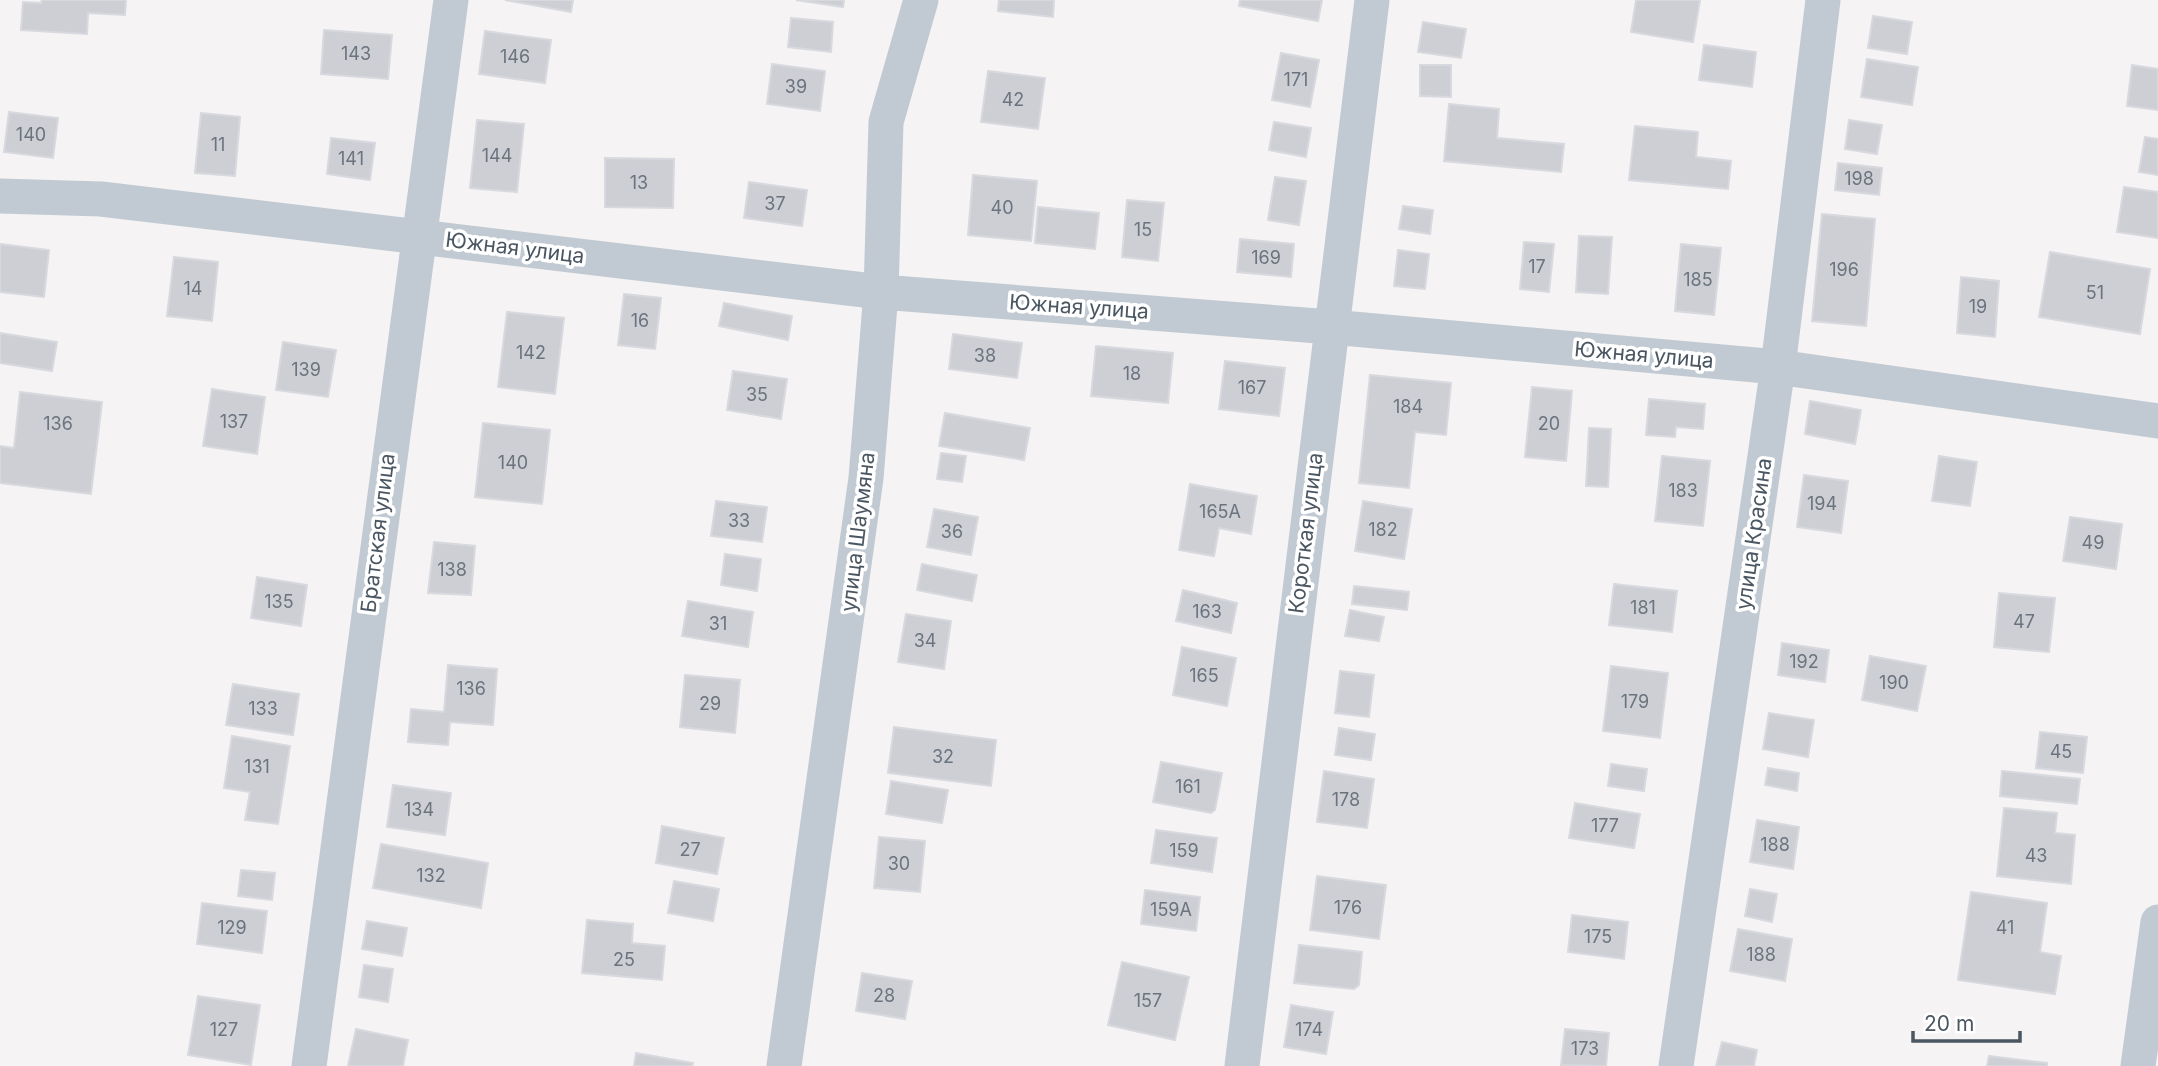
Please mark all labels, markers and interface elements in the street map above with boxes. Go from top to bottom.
house number: 143 [341,43,371,64]
house number: 146 [500,46,530,67]
house number: 171 [1284,69,1308,90]
house number: 39 [785,76,807,97]
house number: 42 [1002,89,1024,110]
house number: 140 [16,124,46,145]
house number: 11 [211,134,225,155]
house number: 144 [482,145,512,166]
house number: 141 [338,148,364,169]
house number: 198 [1844,168,1874,189]
house number: 13 [630,172,648,193]
house number: 37 [764,193,786,214]
house number: 40 [991,197,1013,218]
house number: 15 [1134,219,1152,240]
street label: Южная улица [444,227,586,268]
house number: 169 [1251,247,1281,268]
house number: 17 [1528,256,1546,277]
house number: 196 [1829,259,1859,280]
house number: 185 [1683,269,1713,290]
house number: 14 [184,278,202,299]
house number: 51 [2086,282,2104,303]
street label: Южная улица [1008,289,1150,324]
house number: 19 [1969,296,1987,317]
house number: 16 [631,310,649,331]
street label: Южная улица [1573,336,1715,373]
house number: 142 [516,342,546,363]
house number: 38 [974,345,996,366]
house number: 139 [291,359,321,380]
house number: 18 [1123,363,1141,384]
house number: 167 [1238,377,1266,398]
house number: 35 [746,384,768,405]
house number: 184 [1393,396,1423,417]
house number: 137 [220,411,248,432]
house number: 136 [43,413,73,434]
house number: 20 [1538,413,1560,434]
street label: улица Шаумяна [835,451,880,613]
street label: Короткая улица [1283,451,1328,615]
street label: Братская улица [355,452,400,614]
house number: 140 [498,452,528,473]
street label: улица Красина [1730,456,1777,612]
house number: 183 [1668,480,1698,501]
house number: 194 [1807,493,1837,514]
house number: 165А [1199,501,1241,522]
house number: 33 [728,510,750,531]
house number: 182 [1368,519,1398,540]
house number: 36 [941,521,963,542]
house number: 49 [2082,532,2104,553]
house number: 138 [437,559,467,580]
house number: 135 [264,591,294,612]
house number: 181 [1630,597,1656,618]
house number: 163 [1192,601,1222,622]
house number: 47 [2013,611,2035,632]
house number: 31 [709,613,727,634]
house number: 34 [914,630,936,651]
house number: 192 [1789,651,1819,672]
house number: 165 [1189,665,1219,686]
house number: 190 [1879,672,1909,693]
house number: 136 [456,678,486,699]
house number: 179 [1621,691,1649,712]
house number: 29 [699,693,721,714]
house number: 133 [248,698,278,719]
house number: 45 [2050,741,2072,762]
house number: 32 [932,746,954,767]
house number: 131 [244,756,270,777]
house number: 161 [1175,776,1201,797]
house number: 178 [1332,789,1360,810]
house number: 134 [404,799,434,820]
house number: 177 [1591,815,1619,836]
house number: 188 [1760,834,1790,855]
house number: 27 [679,839,701,860]
house number: 159 [1169,840,1199,861]
house number: 43 [2025,845,2047,866]
house number: 30 [888,853,910,874]
house number: 132 [416,865,446,886]
house number: 176 [1334,897,1362,918]
house number: 159А [1150,899,1192,920]
house number: 129 [217,917,247,938]
house number: 41 [1996,917,2014,938]
house number: 175 [1584,926,1612,947]
house number: 188 [1746,944,1776,965]
house number: 25 [613,949,635,970]
house number: 28 [873,985,895,1006]
house number: 157 [1134,990,1162,1011]
scale bar [1913,1000,2020,1044]
text: 20 m [1924,1011,1974,1036]
house number: 127 [210,1019,238,1040]
house number: 174 [1295,1019,1323,1040]
house number: 173 [1571,1038,1599,1059]

